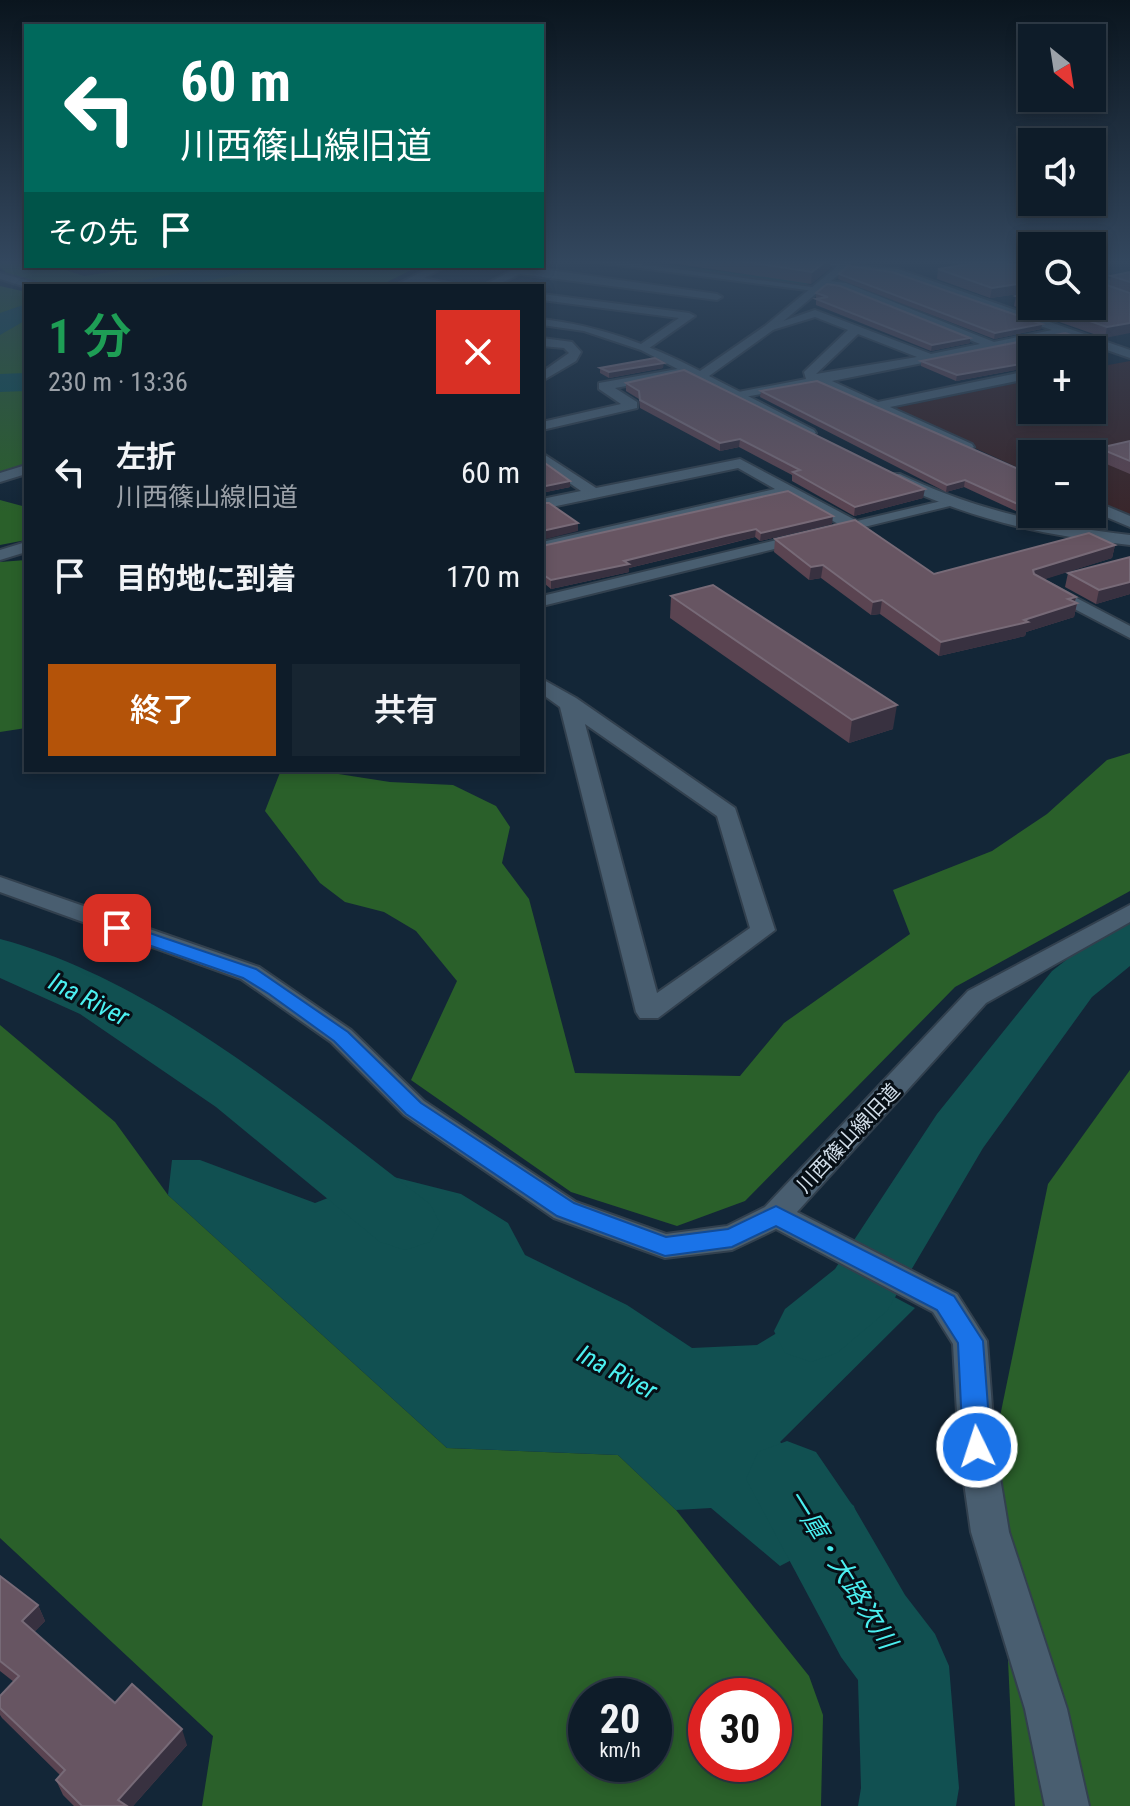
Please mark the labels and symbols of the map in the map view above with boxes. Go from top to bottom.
north arrow [1018,24,1106,112]
pin [83,894,151,962]
water label: Ina River [44,966,135,1032]
street label: 川西篠山線旧道 [791,1079,905,1197]
water label: Ina River [572,1339,663,1406]
position arrow [935,1405,1019,1489]
water label: 一庫・大路次川 [781,1484,905,1657]
speed limit sign: 30 [688,1678,792,1782]

